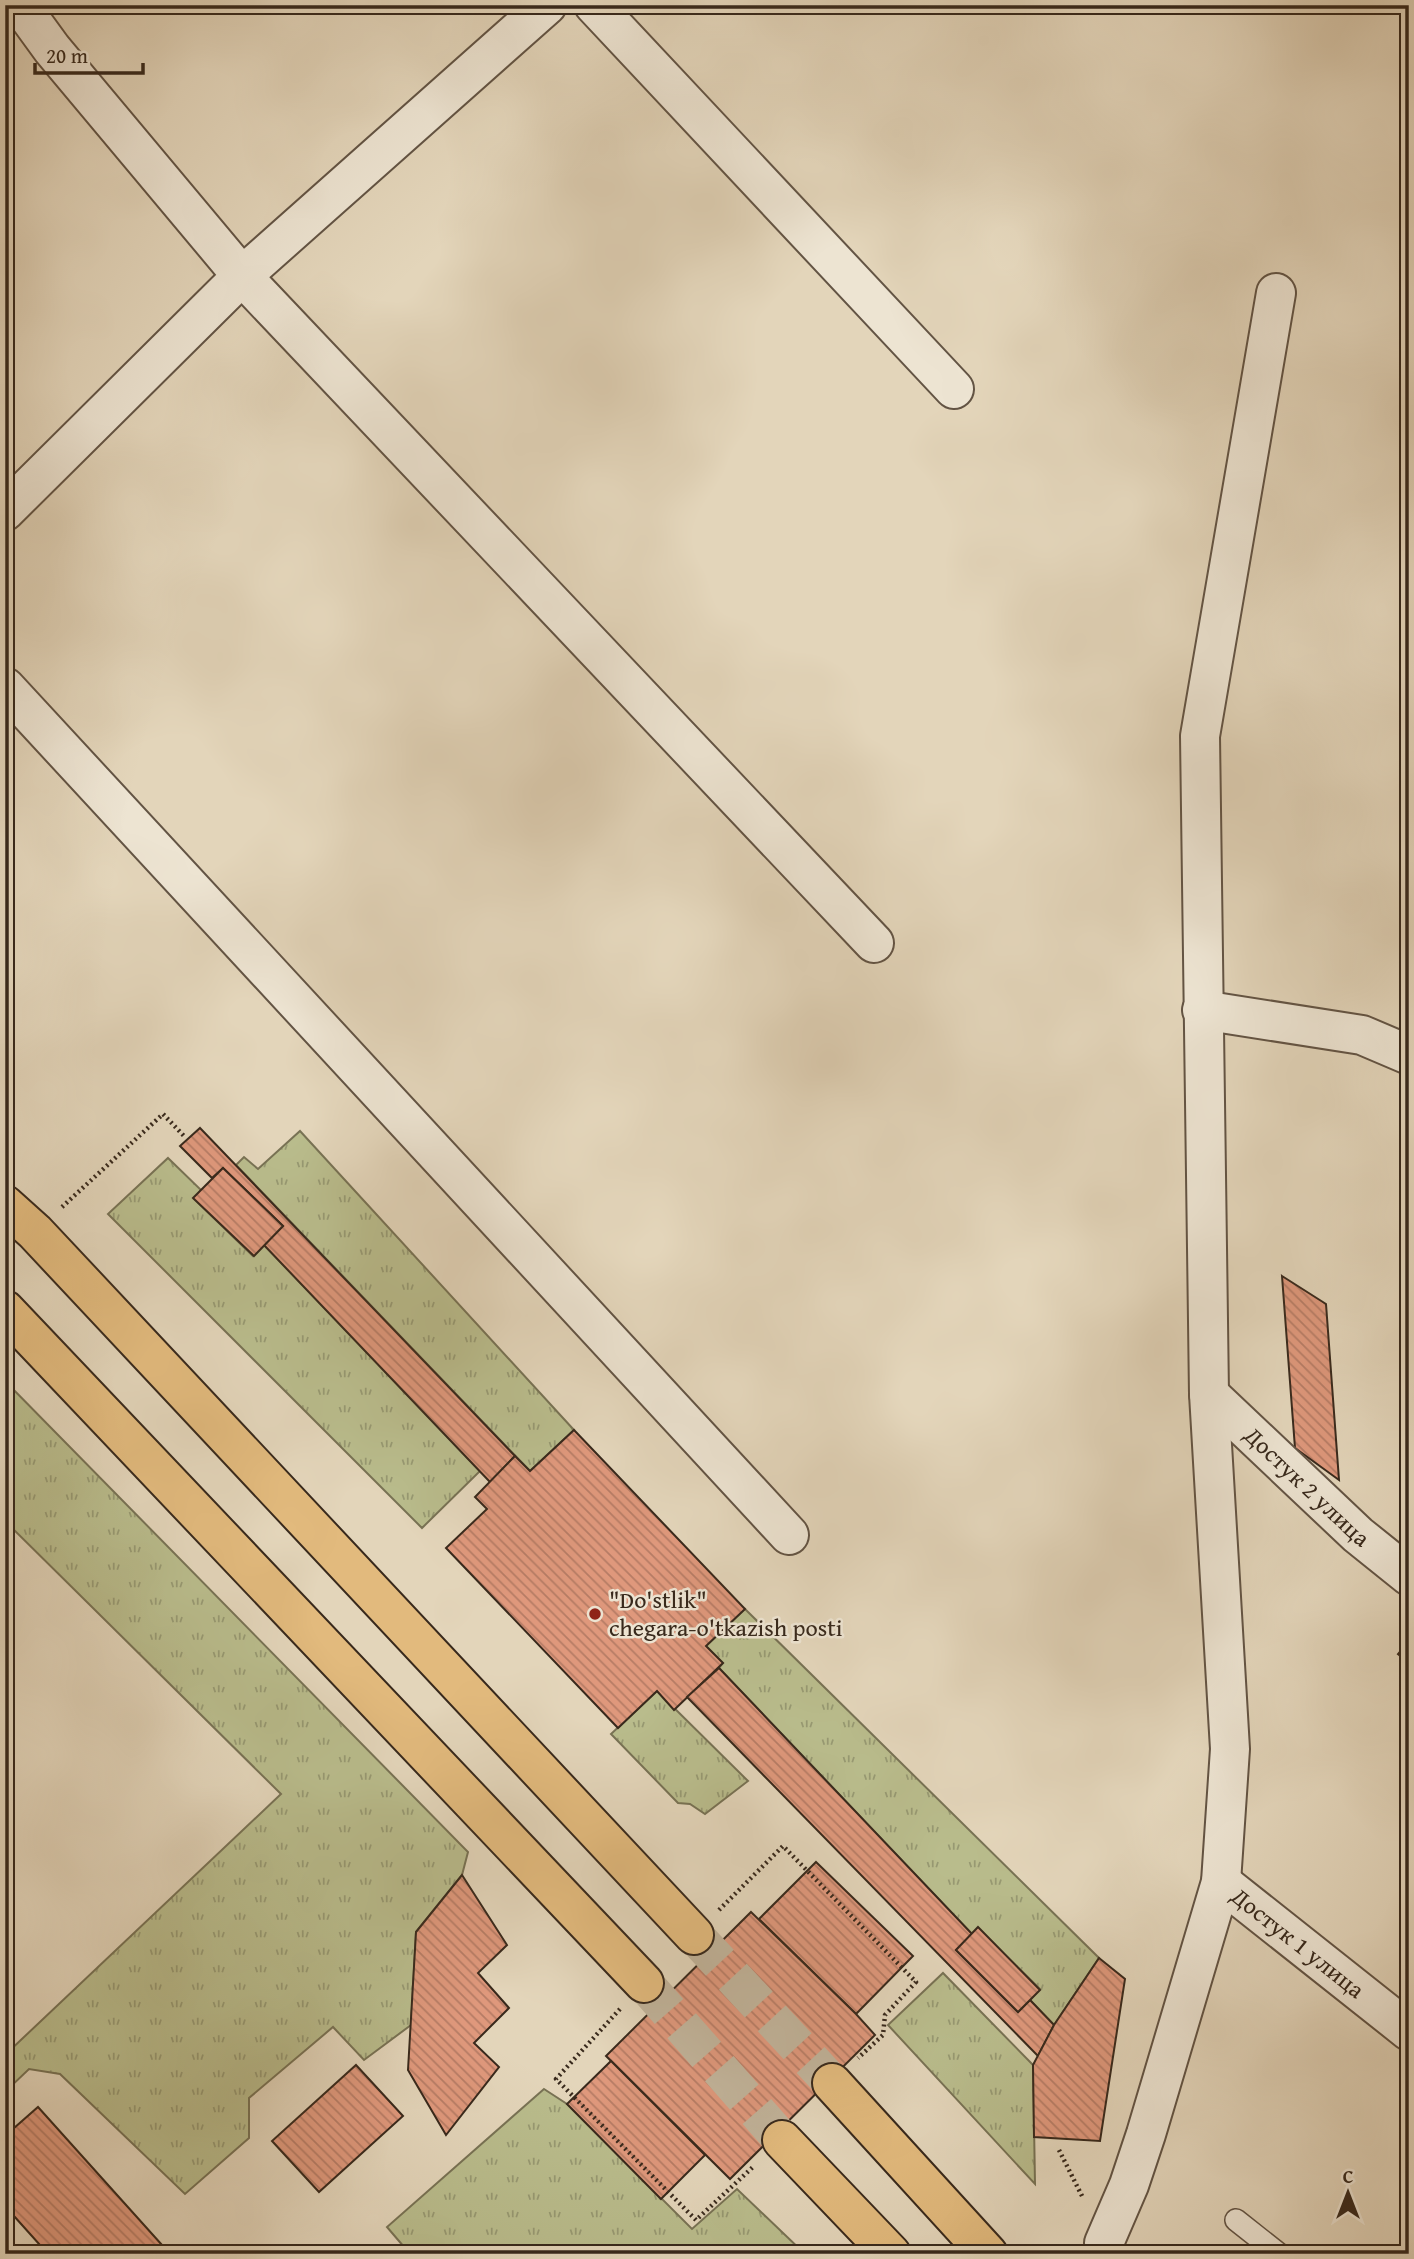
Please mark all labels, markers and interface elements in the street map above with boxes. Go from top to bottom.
scale bar [35,32,144,76]
text: 20 m [46,40,88,71]
street label: Достук 2 улица [1236,1417,1378,1555]
place label: "Do'stlik" chegara-o'tkazish posti [609,1582,843,1645]
marker: "Do'stlik" chegara-o'tkazish posti [587,1606,603,1622]
street label: Достук 1 улица [1223,1878,1373,2007]
north arrow [1312,2158,1382,2228]
text: С [1343,2162,1354,2190]

